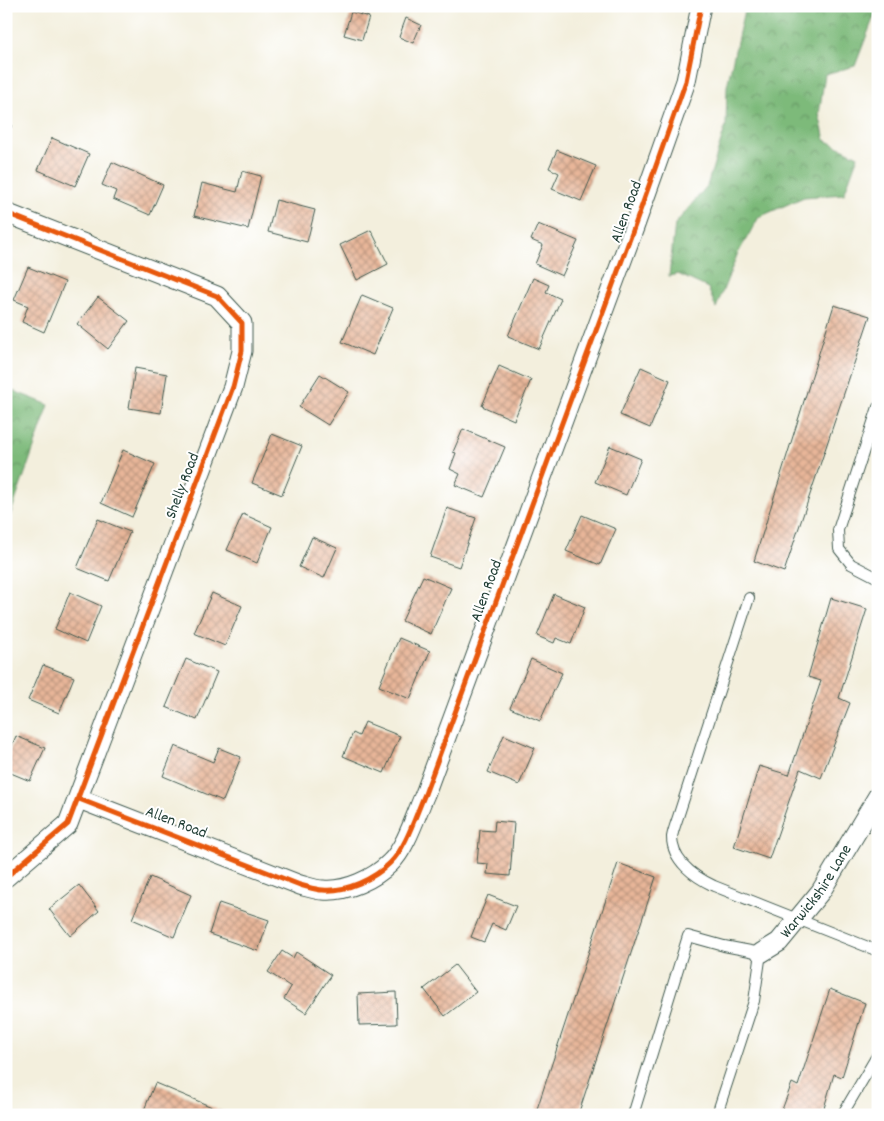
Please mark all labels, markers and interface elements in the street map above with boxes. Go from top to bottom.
street label: Allen Road [605,178,649,246]
street label: Shelly Road [160,450,206,522]
street label: Allen Road [465,557,509,625]
street label: Allen Road [142,801,210,845]
street label: Warwickshire Lane [775,840,858,944]

